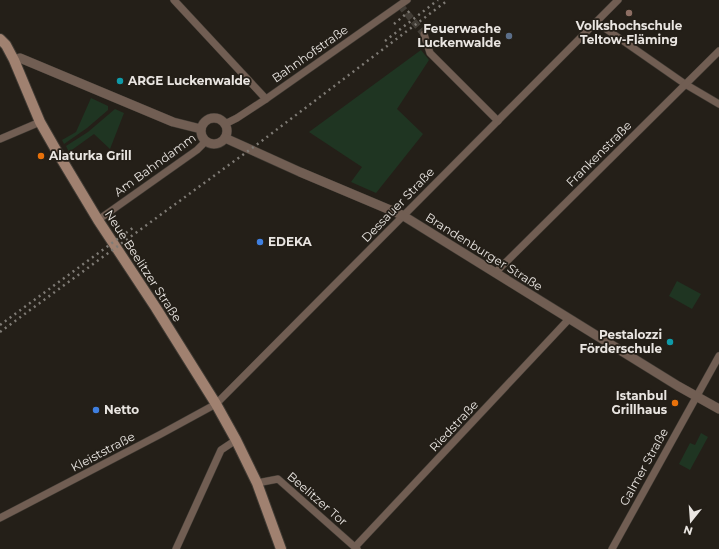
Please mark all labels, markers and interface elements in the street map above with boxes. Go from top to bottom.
marker: Volkshochschule Teltow-Fläming [624,8,634,18]
place label: Volkshochschule Teltow-Fläming [575,18,683,47]
place label: Feuerwache Luckenwalde [417,21,501,50]
street label: Bahnhofstraße [269,22,351,85]
marker: Feuerwache Luckenwalde [504,31,514,41]
place label: ARGE Luckenwalde [127,73,251,88]
marker: ARGE Luckenwalde [115,76,125,86]
street label: Frankenstraße [563,118,635,190]
street label: Am Bahndamm [111,130,199,199]
place label: Alaturka Grill [48,148,132,163]
marker: Alaturka Grill [36,151,46,161]
street label: Dessauer Straße [358,164,437,245]
street label: Neue Beelitzer Straße [102,207,185,324]
street label: Brandenburger Straße [423,209,546,294]
place label: EDEKA [268,234,313,249]
marker: EDEKA [255,237,265,247]
place label: Pestalozzi Förderschule [579,327,662,356]
marker: Pestalozzi Förderschule [665,337,675,347]
place label: Istanbul Grillhaus [611,388,668,417]
street label: Riedstraße [426,397,481,454]
marker: Istanbul Grillhaus [670,398,680,408]
place label: Netto [104,402,139,417]
marker: Netto [91,405,101,415]
street label: Galmer Straße [616,425,671,508]
street label: Kleiststraße [68,428,137,475]
street label: Beelitzer Tor [284,469,351,529]
north arrow [671,501,711,541]
text: N [682,523,694,539]

